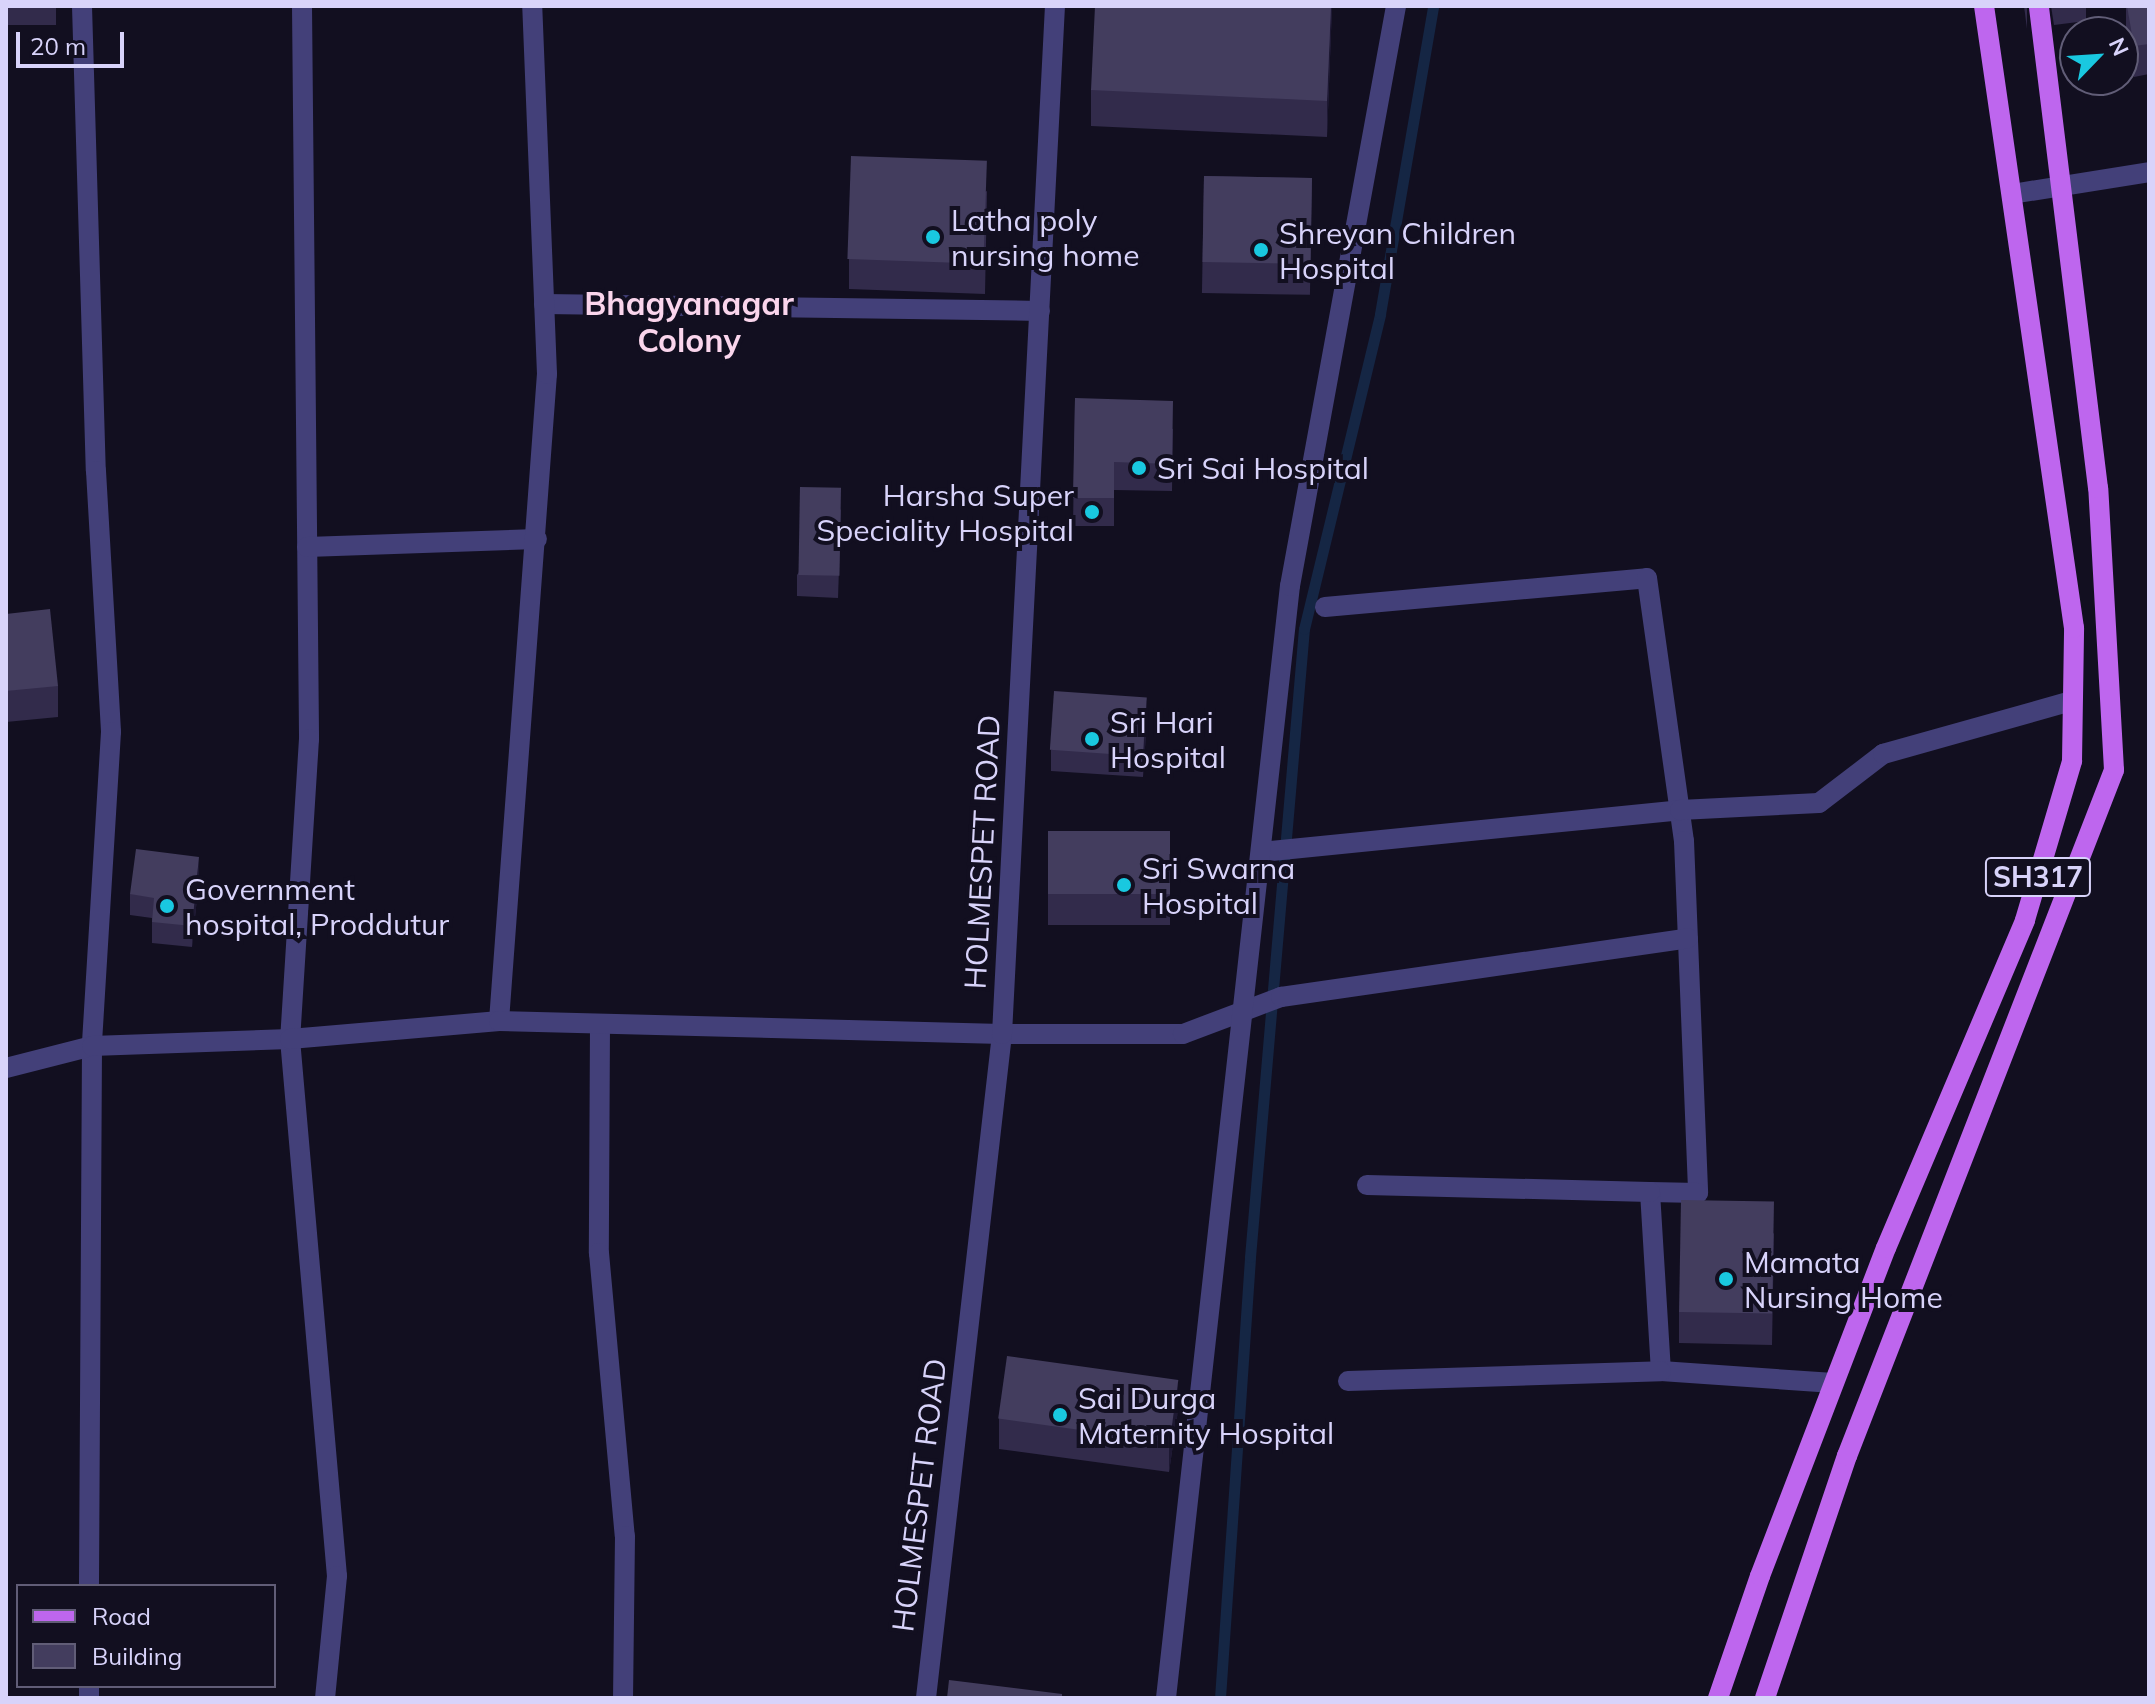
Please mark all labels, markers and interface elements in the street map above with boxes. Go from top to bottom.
scale bar [20,16,128,66]
north arrow [2059,16,2139,96]
text: 20 m [30,31,86,61]
text: N [2103,33,2135,60]
place label: Latha poly nursing home [951,202,1140,272]
place label: Shreyan Children Hospital [1279,215,1516,286]
marker: Latha poly nursing home [922,226,944,248]
marker: Shreyan Children Hospital [1250,239,1272,261]
district label: Bhagyanagar Colony [584,285,794,360]
place label: Sri Sai Hospital [1157,450,1369,486]
marker: Sri Sai Hospital [1128,457,1150,479]
place label: Harsha Super Speciality Hospital [816,477,1074,548]
marker: Harsha Super Speciality Hospital [1081,501,1103,523]
place label: Sri Hari Hospital [1110,704,1226,774]
street label: HOLMESPET ROAD [957,714,1007,990]
marker: Sri Hari Hospital [1081,728,1103,750]
place label: Sri Swarna Hospital [1142,850,1295,920]
road number: SH317 [1984,853,2092,901]
place label: Government hospital, Proddutur [185,871,449,942]
marker: Sri Swarna Hospital [1113,874,1135,896]
marker: Government hospital, Proddutur [156,895,178,917]
place label: Mamata Nursing Home [1744,1244,1943,1314]
marker: Mamata Nursing Home [1715,1268,1737,1290]
street label: HOLMESPET ROAD [884,1356,954,1634]
place label: Sai Durga Maternity Hospital [1078,1380,1334,1450]
marker: Sai Durga Maternity Hospital [1049,1404,1071,1426]
legend [16,1584,276,1688]
text: Road [92,1601,151,1631]
text: Building [92,1641,182,1671]

